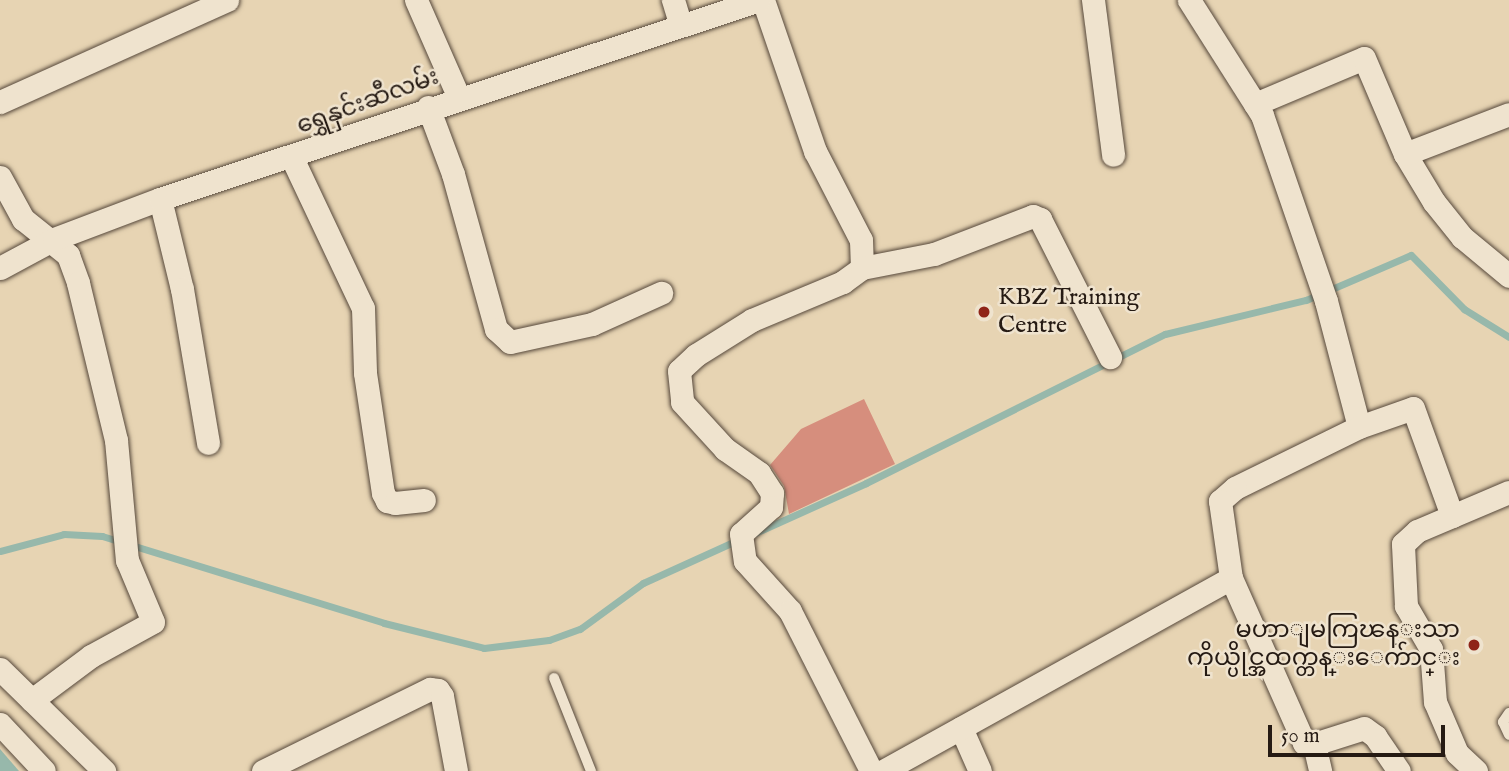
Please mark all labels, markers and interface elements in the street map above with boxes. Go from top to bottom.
street label: ရွှေနှင်းဆီလမ်း [293,63,443,141]
place label: KBZ Training Centre [998,284,1140,340]
marker: KBZ Training Centre [976,304,992,320]
place label: မဟာျမကြၽန္းသာ ကိုယ္ပိုင္အထက္တန္းေက်ာင္း [1187,617,1460,673]
marker: မဟာျမကြၽန္းသာ ကိုယ္ပိုင္အထက္တန္းေက်ာင္း [1466,637,1482,653]
scale bar [1271,712,1448,756]
text: 50 m [1281,723,1320,750]

